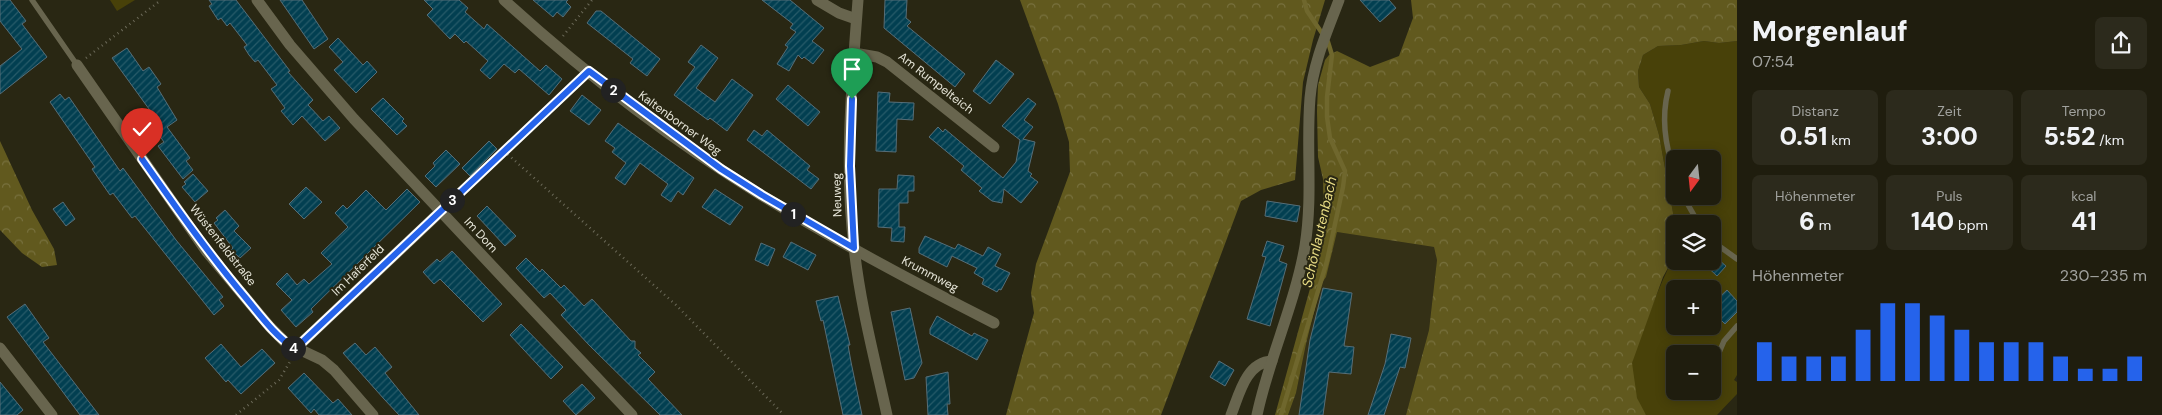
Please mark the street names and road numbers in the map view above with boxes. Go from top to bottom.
street label: Am Rumpelteich [895,49,977,118]
street label: Kaltenborner Weg [635,87,725,159]
street label: Neuweg [829,172,845,217]
street label: Wüstenfeldstraße [186,201,260,289]
street label: Im Dom [461,214,501,256]
street label: Im Haferfeld [328,241,388,299]
street label: Krummweg [899,252,961,296]

